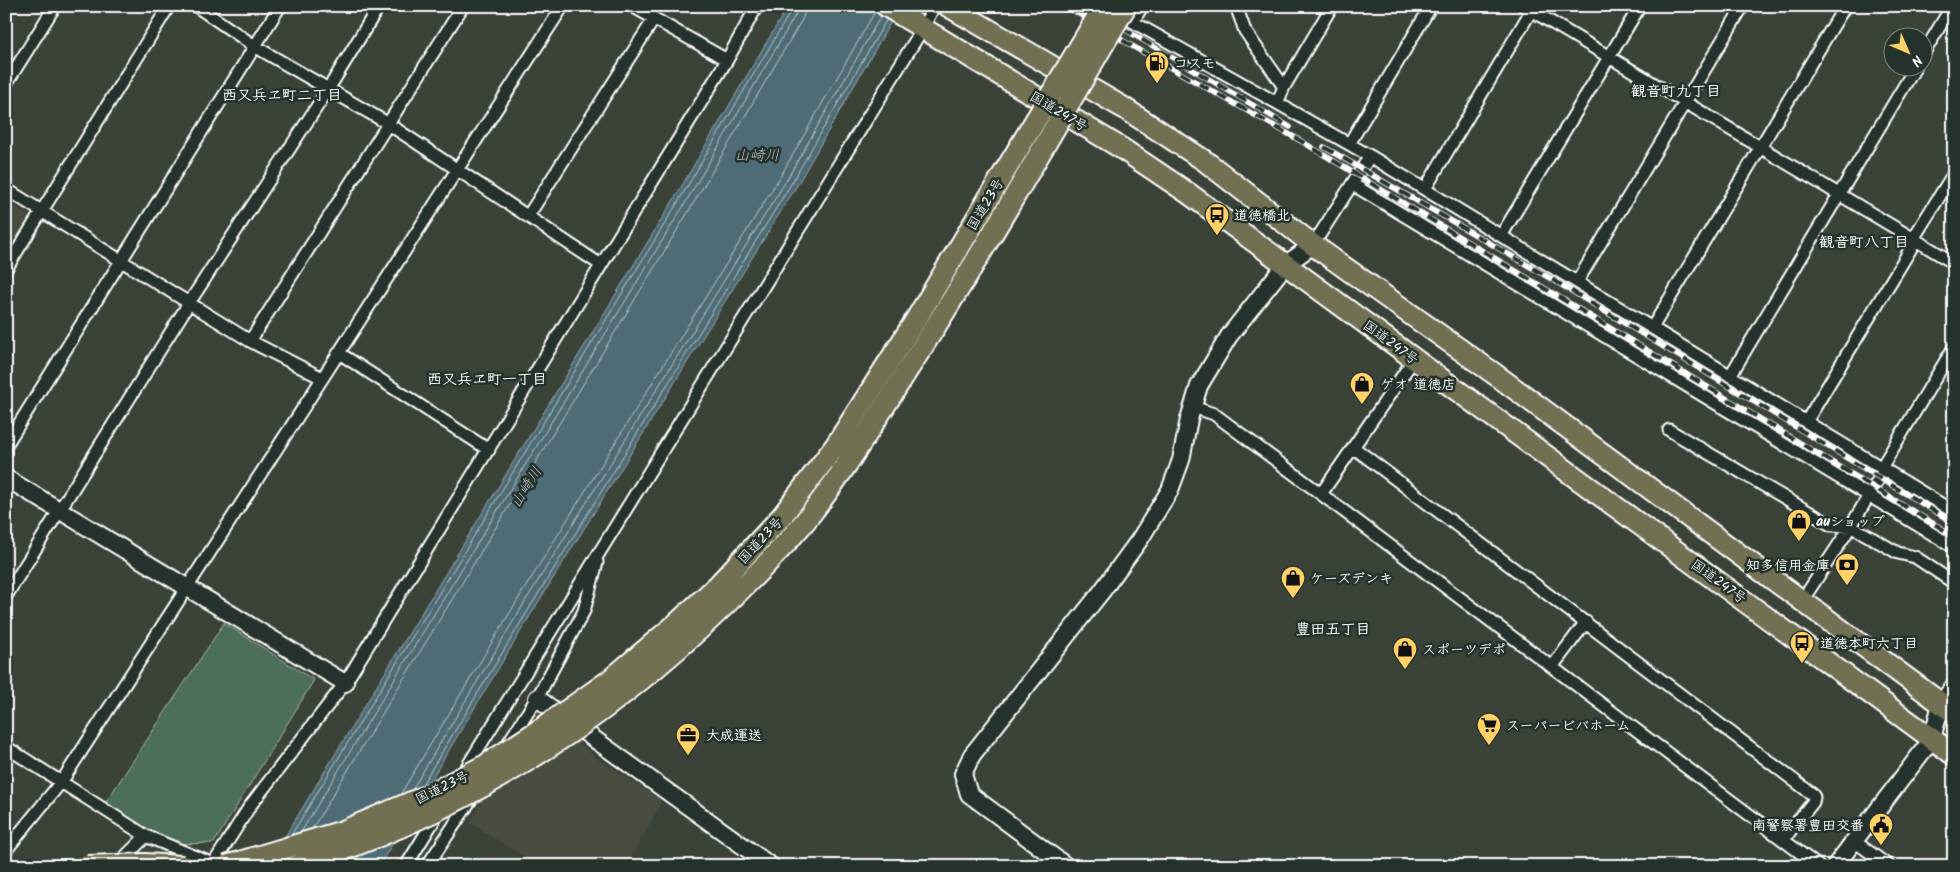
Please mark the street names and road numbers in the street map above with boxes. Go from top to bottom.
street label: 国道247号 [1025,86,1092,138]
street label: 国道23号 [961,174,1010,235]
street label: 国道247号 [1358,315,1423,371]
street label: 国道23号 [733,512,789,569]
street label: 国道247号 [1686,554,1751,610]
street label: 国道23号 [411,765,473,811]

